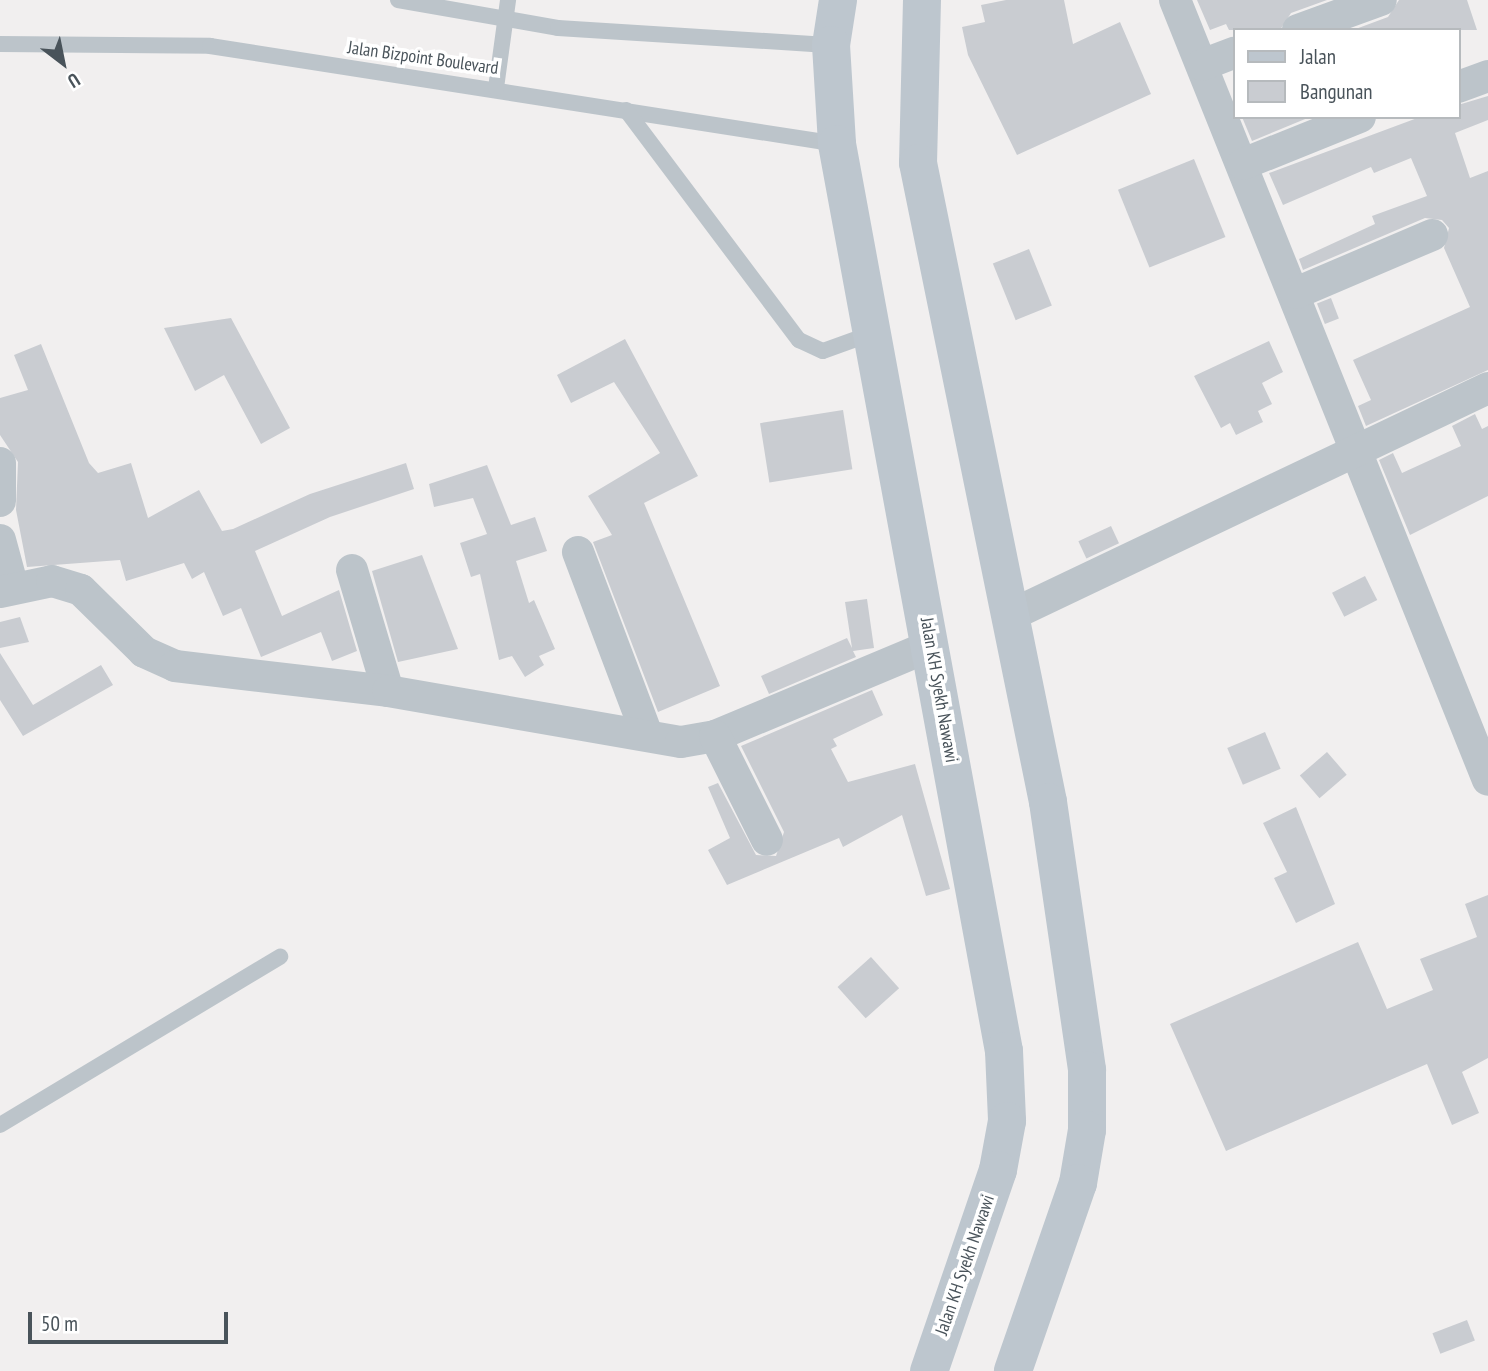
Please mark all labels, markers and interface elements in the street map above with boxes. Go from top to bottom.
north arrow [28,28,98,98]
legend [1232,28,1460,119]
street label: Jalan Bizpoint Boulevard [346,37,500,79]
text: Jalan [1300,43,1336,70]
text: U [64,68,85,94]
text: Bangunan [1300,78,1373,105]
street label: Jalan KH Syekh Nawawi [916,616,962,764]
street label: Jalan KH Syekh Nawawi [931,1192,999,1338]
scale bar [32,1298,231,1342]
text: 50 m [41,1310,78,1337]

